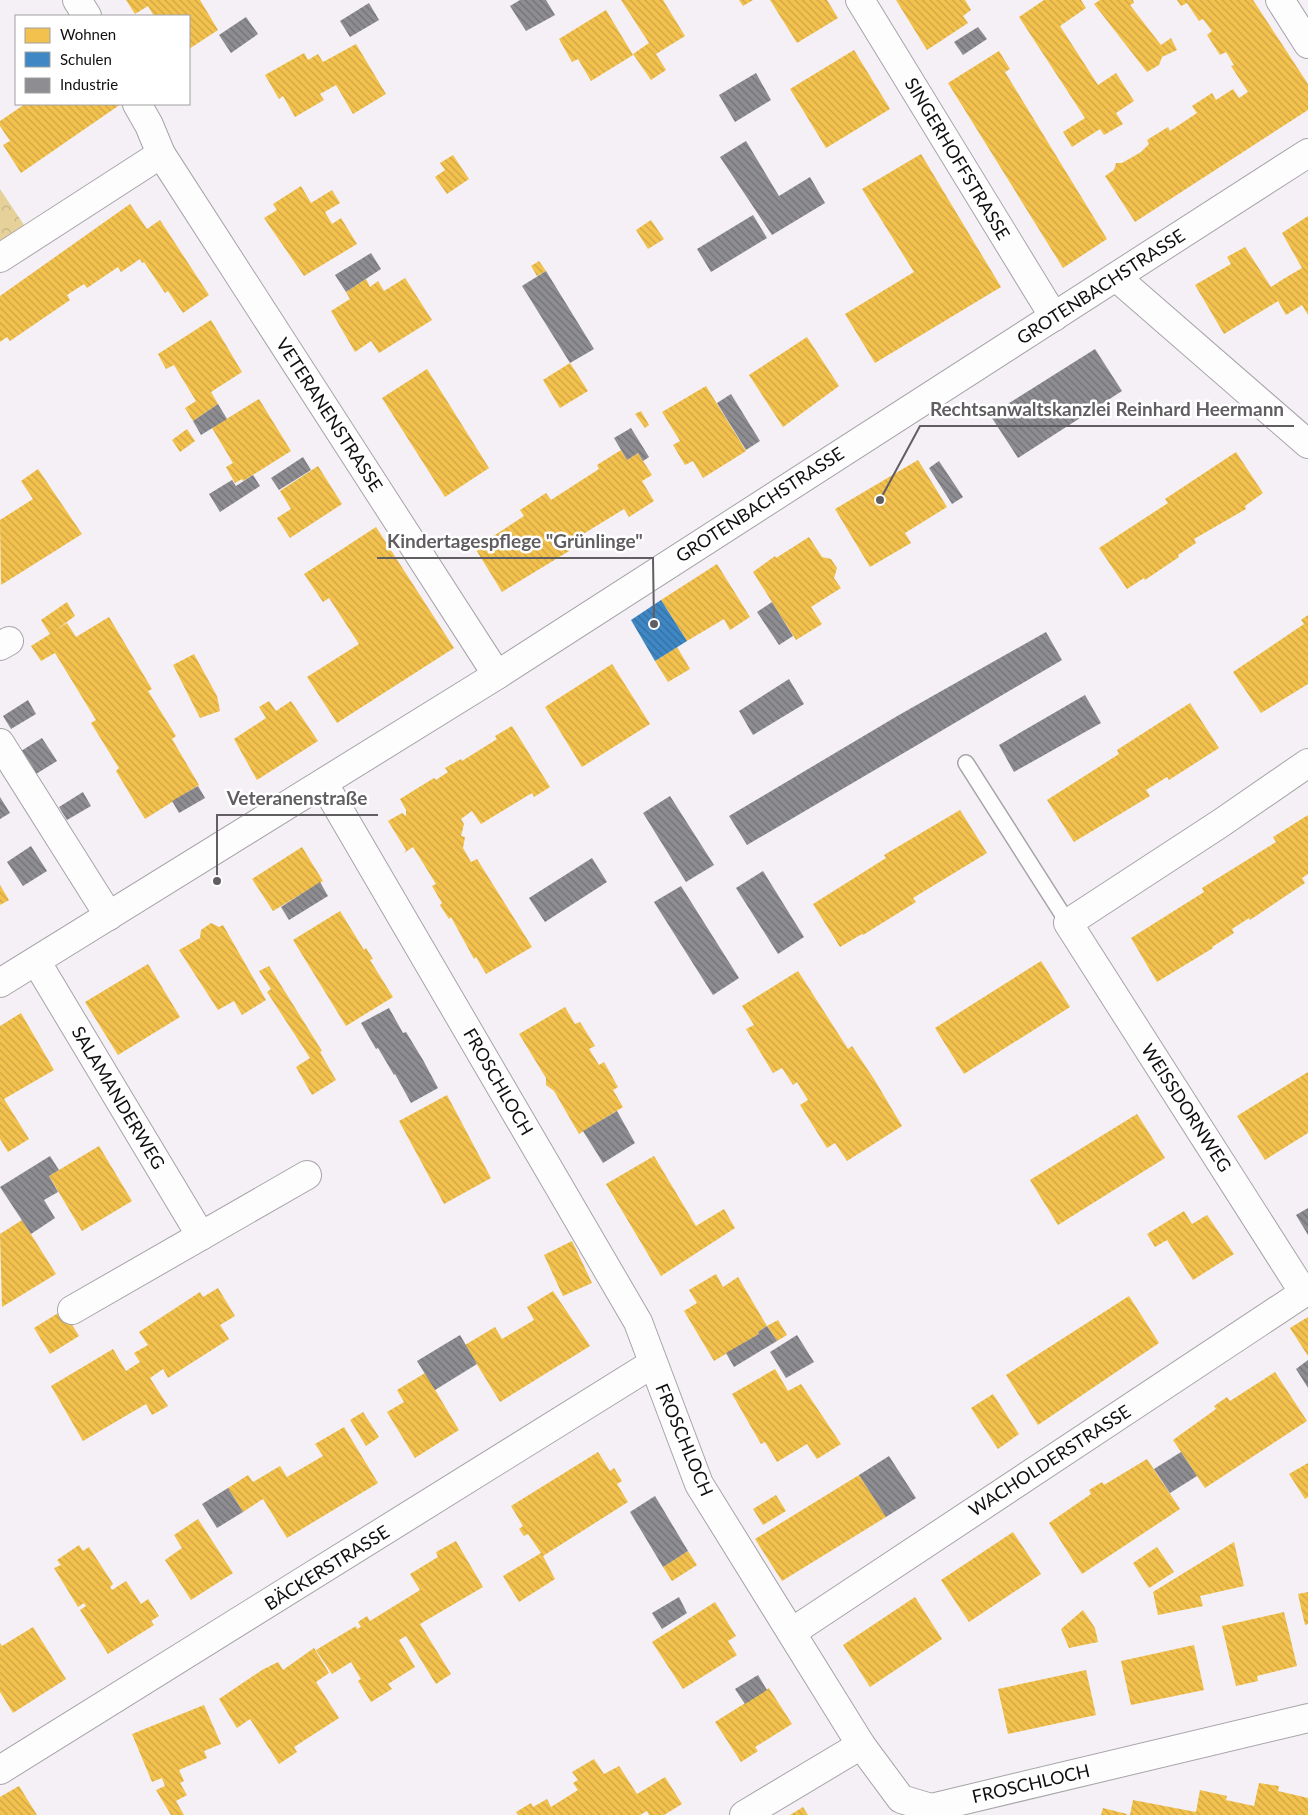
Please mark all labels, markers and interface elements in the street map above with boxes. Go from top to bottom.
legend [15,15,190,105]
text: Wohnen [60,25,116,43]
text: Schulen [60,50,112,68]
street label: SINGERHOFFSTRASSE [901,73,1015,244]
text: Industrie [60,75,118,93]
street label: GROTENBACHSTRASSE [1012,224,1189,349]
street label: VETERANENSTRASSE [272,334,388,495]
callout: Rechtsanwaltskanzlei Reinhard Heermann [920,392,1294,426]
text: Rechtsanwaltskanzlei Reinhard Heermann [930,397,1284,420]
street label: GROTENBACHSTRASSE [671,442,848,567]
callout: Kindertagespflege "Grünlinge" [377,524,653,558]
text: Kindertagespflege "Grünlinge" [387,529,643,552]
callout: Veteranenstraße [217,781,378,815]
text: Veteranenstraße [226,786,367,809]
street label: SALAMANDERWEG [67,1022,170,1173]
street label: FROSCHLOCH [459,1024,538,1139]
street label: WEISSDORNWEG [1137,1039,1237,1176]
street label: FROSCHLOCH [651,1380,719,1499]
street label: WACHOLDERSTRASSE [965,1400,1134,1521]
street label: BÄCKERSTRASSE [260,1520,393,1614]
street label: FROSCHLOCH [970,1759,1092,1807]

